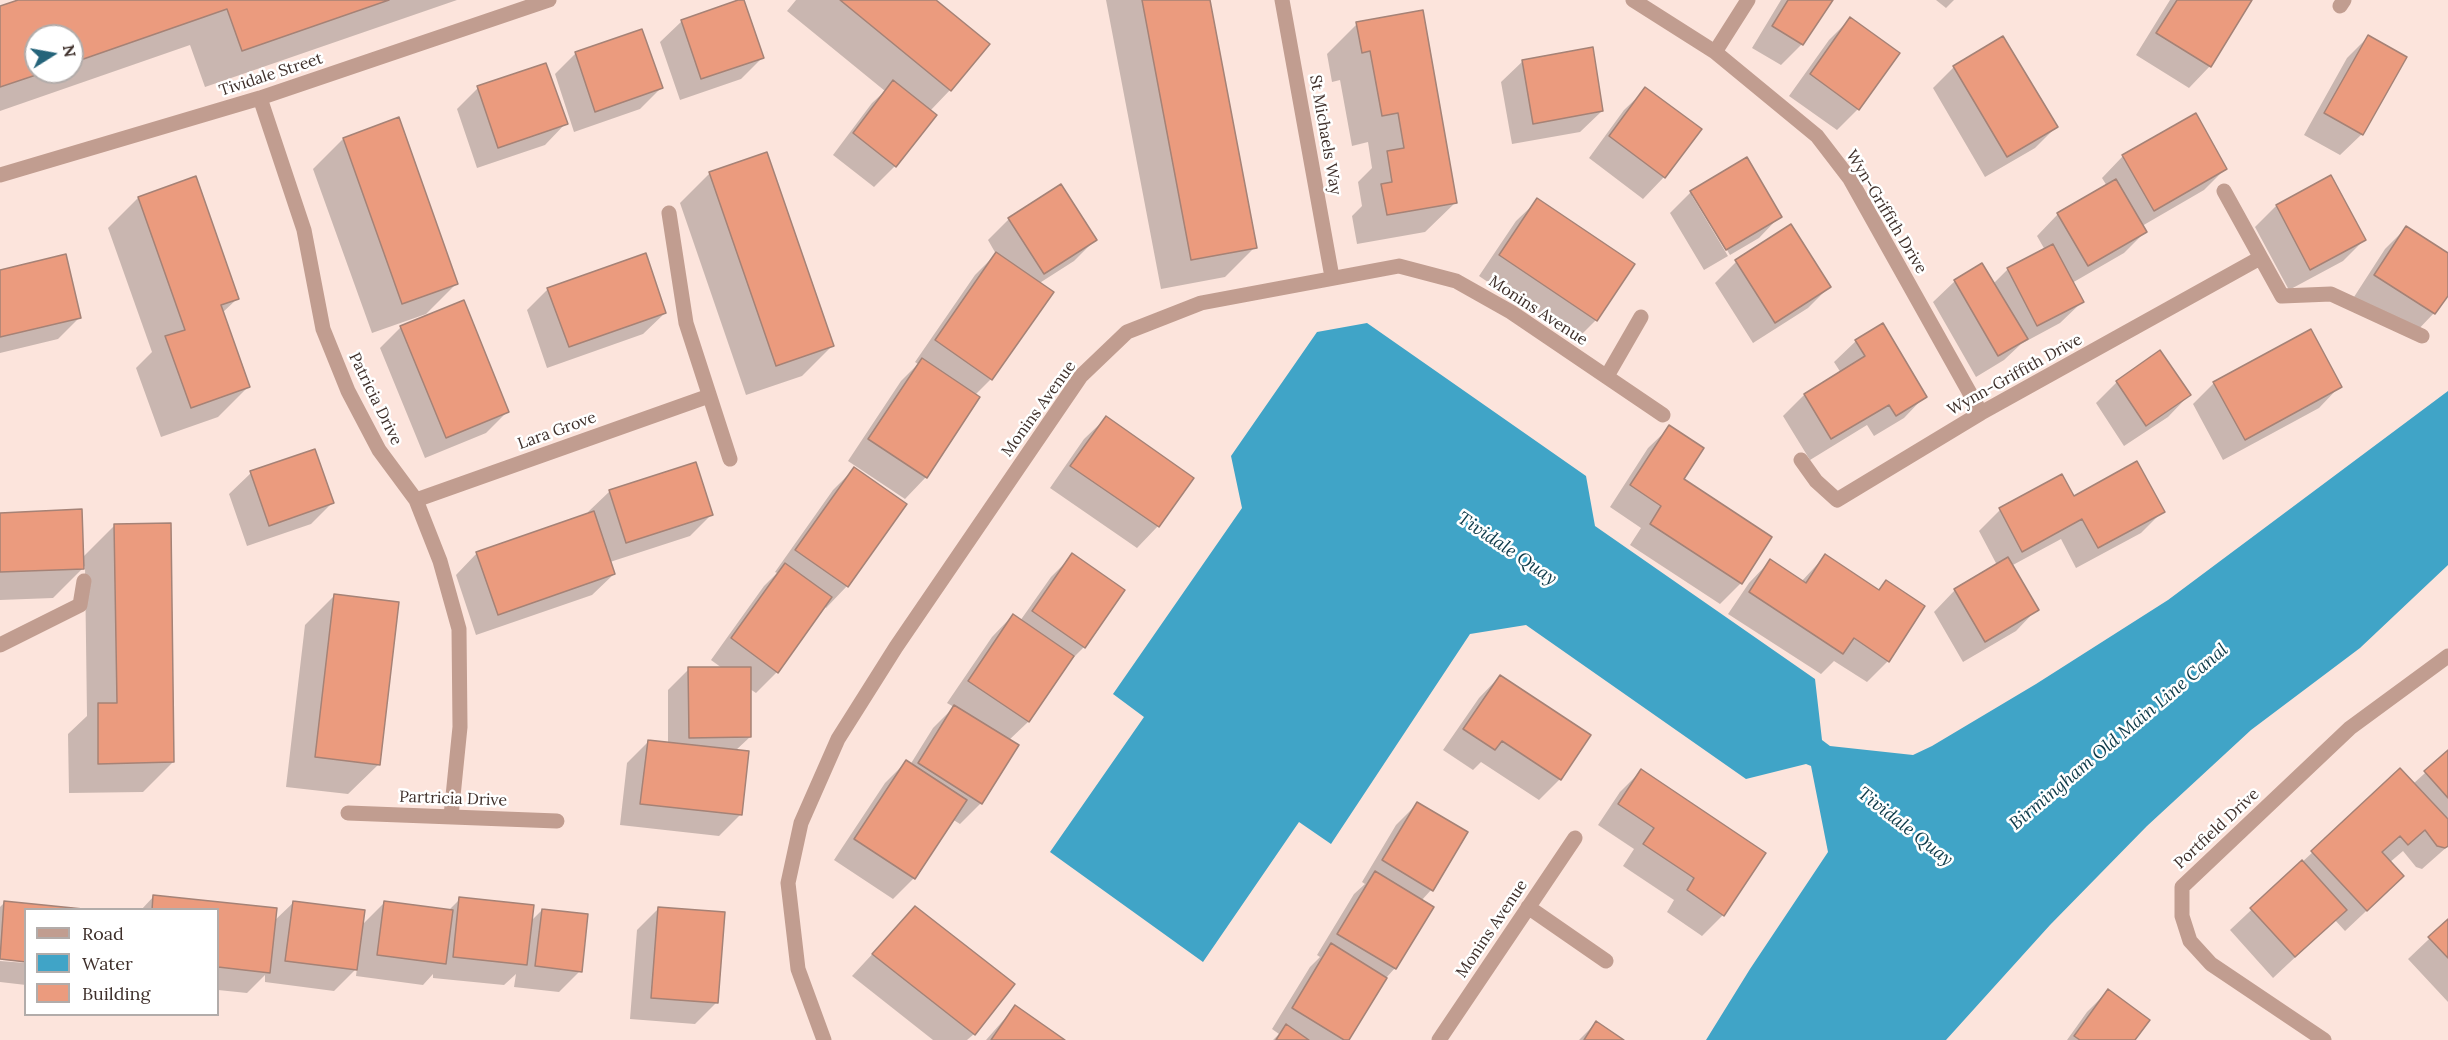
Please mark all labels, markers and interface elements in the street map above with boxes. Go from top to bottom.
north arrow [24,24,84,84]
text: N [59,43,81,59]
street label: Tividale Street [217,49,325,101]
street label: St Michaels Way [1305,74,1345,196]
street label: Wyn-Griffith Drive [1841,147,1931,277]
street label: Monins Avenue [1485,272,1591,350]
street label: Wynn-Griffith Drive [1944,330,2086,420]
street label: Patricia Drive [344,349,406,449]
street label: Monins Avenue [998,357,1080,461]
street label: Lara Grove [515,408,599,454]
water label: Tividale Quay [1453,508,1561,590]
water label: Birmingham Old Main Line Canal [2005,639,2233,835]
water label: Tividale Quay [1853,783,1957,871]
street label: Portfield Drive [2171,785,2263,873]
street label: Partricia Drive [399,788,507,810]
street label: Monins Avenue [1452,876,1532,982]
legend [24,908,219,1016]
text: Road [82,922,124,945]
text: Water [82,952,133,975]
text: Building [82,982,150,1005]

